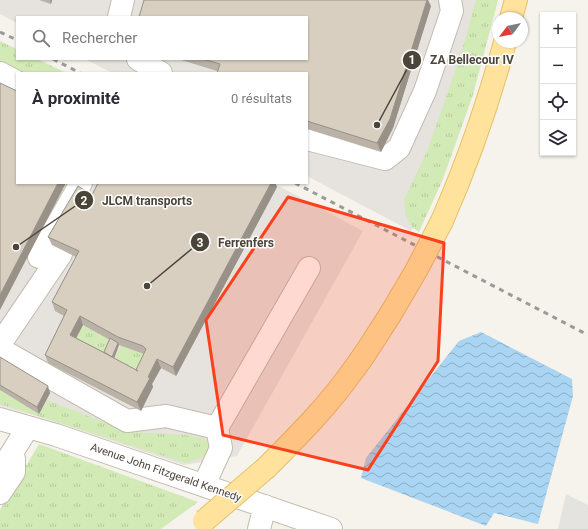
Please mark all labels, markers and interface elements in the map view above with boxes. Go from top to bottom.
north arrow [492,12,528,48]
map controls [540,12,576,156]
button: + [540,12,576,48]
search box [16,16,308,60]
icon: search [30,27,52,49]
text: Rechercher [62,29,137,47]
callout: ZA Bellecour IV [402,48,522,72]
button: − [540,48,576,84]
text: 1 [409,53,415,67]
text: ZA Bellecour IV [430,53,514,67]
button: locate [540,84,576,120]
text: À proximité [32,88,120,108]
text: 0 résultats [231,91,292,106]
button: layers [540,120,576,156]
callout: JLCM transports [74,188,200,212]
text: 2 [81,194,88,208]
text: JLCM transports [102,194,192,208]
callout: Ferrenfers [190,230,282,254]
text: 3 [197,236,204,250]
text: Ferrenfers [218,236,274,250]
street label: Avenue John Fitzgerald Kennedy [89,440,244,505]

